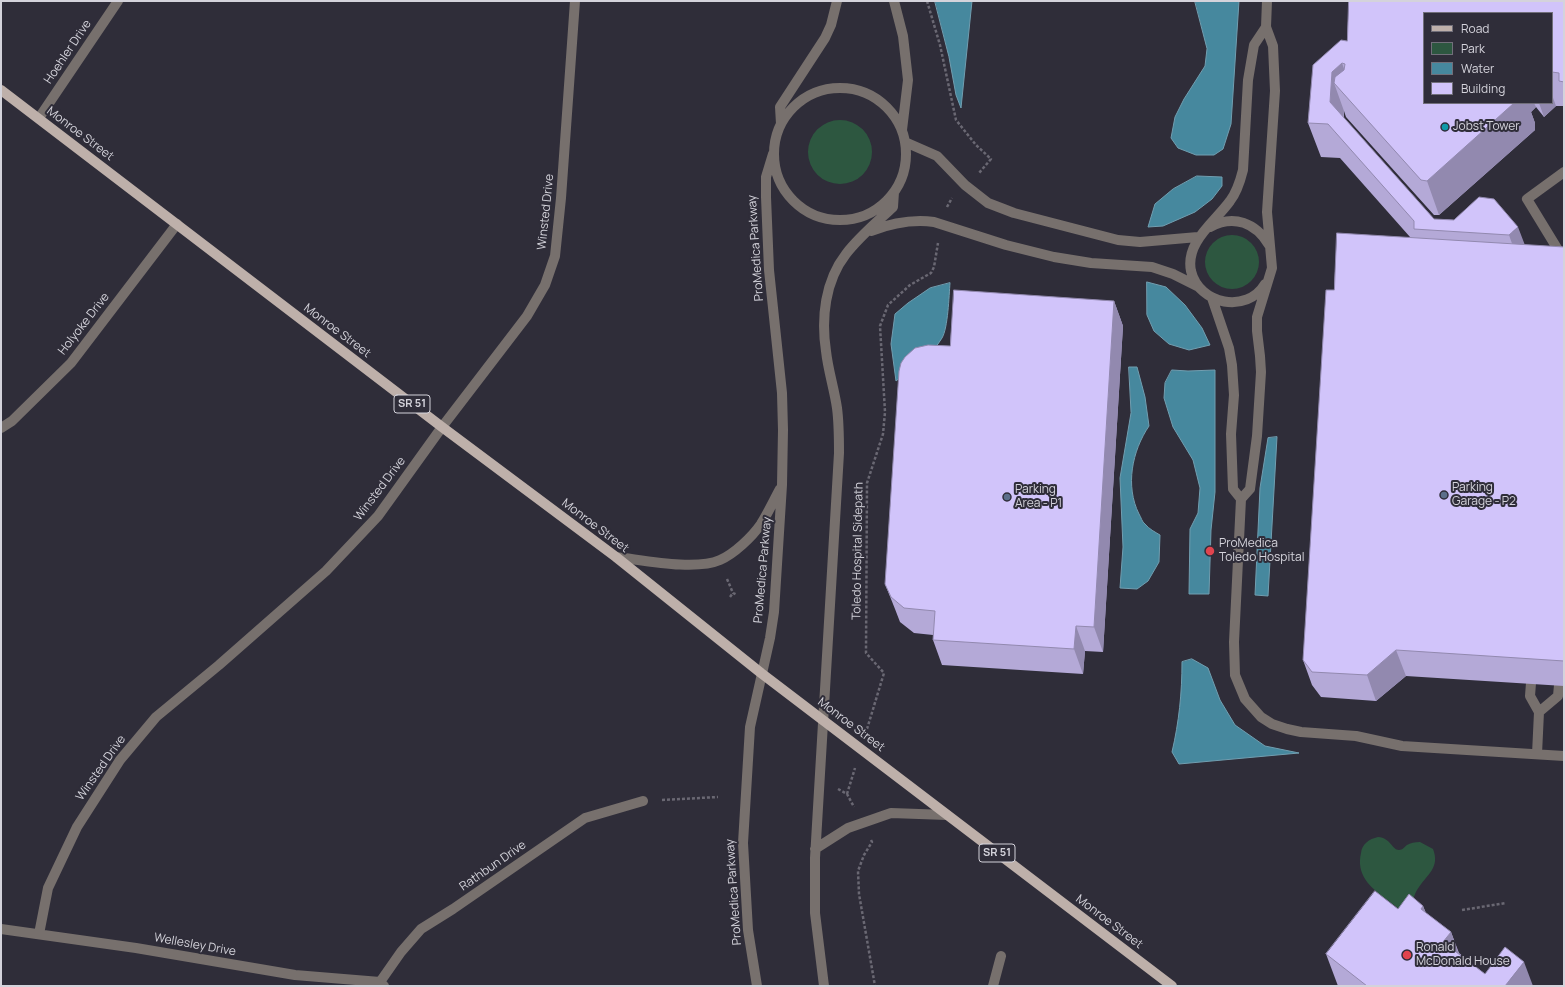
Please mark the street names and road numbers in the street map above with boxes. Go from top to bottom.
street label: Hoehler Drive [41,17,95,87]
street label: Monroe Street [44,104,116,164]
street label: Winsted Drive [535,173,557,251]
street label: ProMedica Parkway [745,194,767,302]
street label: Holyoke Drive [55,290,113,358]
street label: Monroe Street [301,301,373,361]
road number: SR 51 [394,395,430,413]
street label: Winsted Drive [351,454,409,524]
street label: Toledo Hospital Sidepath [850,482,866,620]
street label: Monroe Street [559,496,631,556]
street label: ProMedica Parkway [751,516,775,624]
street label: Monroe Street [815,695,887,755]
street label: Winsted Drive [73,733,129,803]
street label: Rathbun Drive [457,838,529,894]
street label: ProMedica Parkway [723,838,745,946]
road number: SR 51 [979,844,1015,862]
street label: Monroe Street [1073,892,1145,952]
street label: Wellesley Drive [153,931,237,959]

